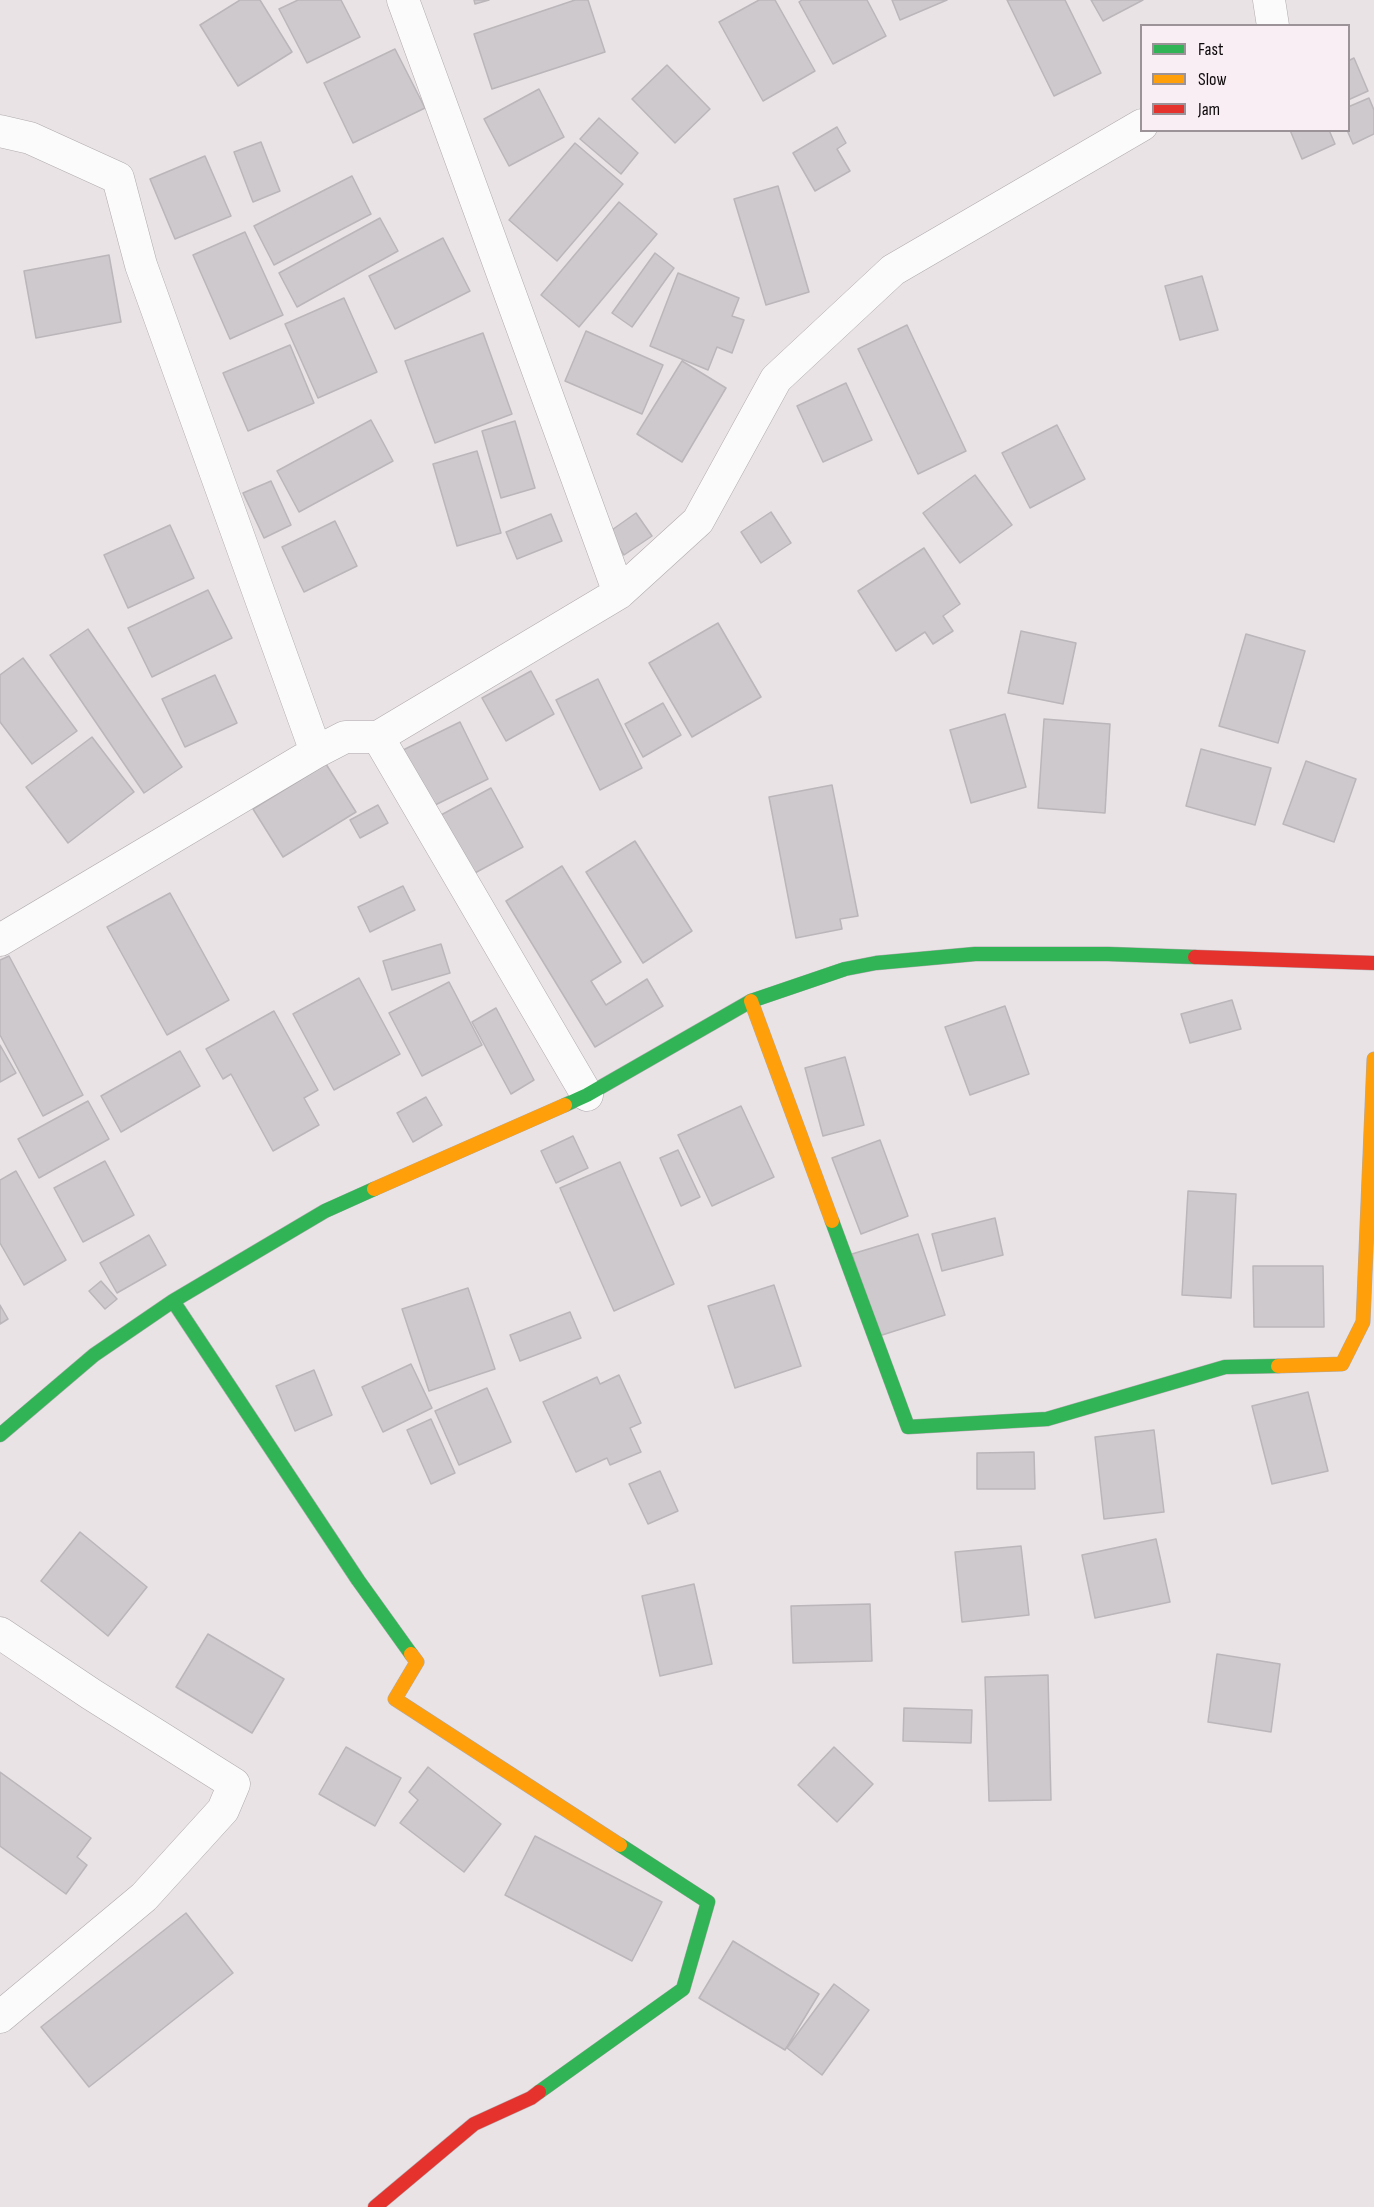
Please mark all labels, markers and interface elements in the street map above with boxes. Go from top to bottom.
legend [1140,24,1350,132]
text: Fast [1198,39,1223,60]
text: Slow [1198,69,1227,90]
text: Jam [1198,99,1220,120]

